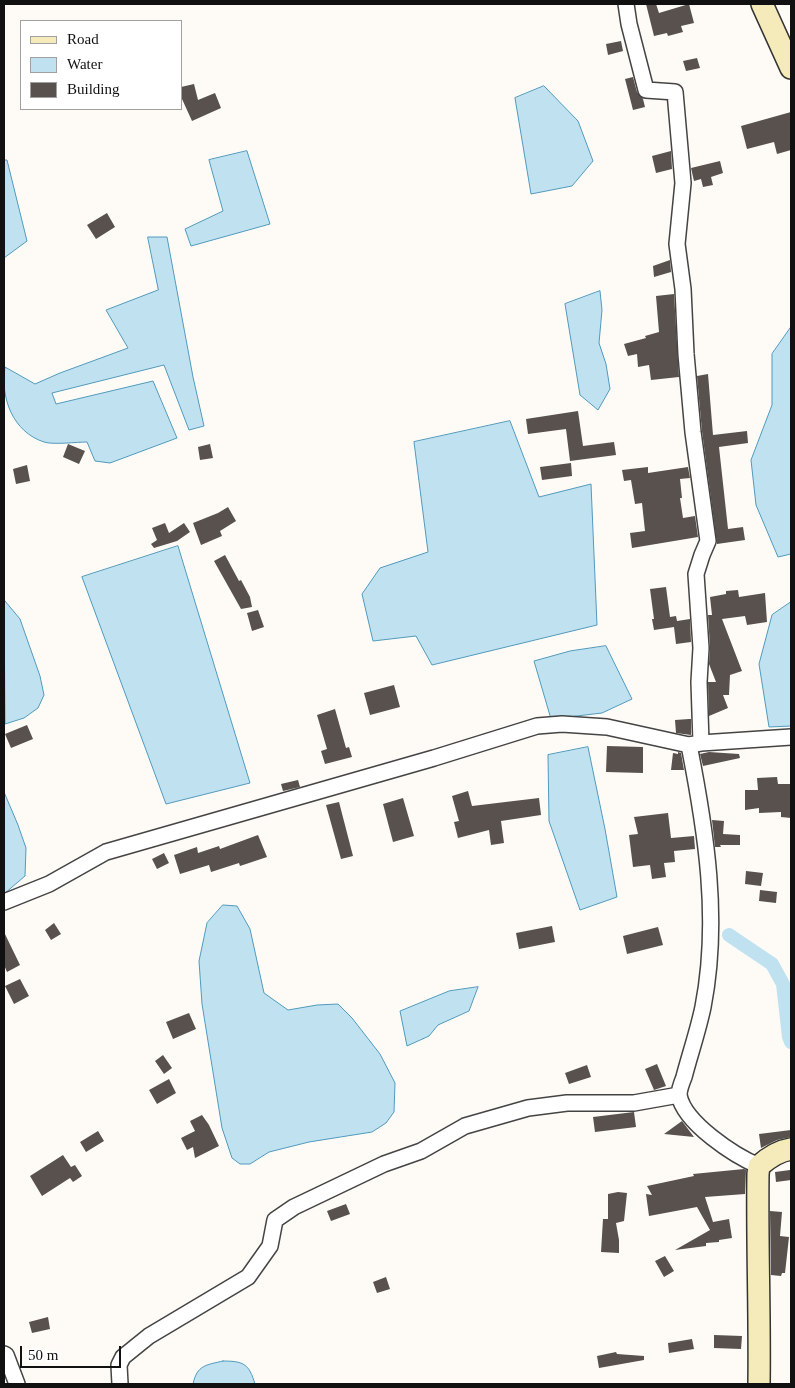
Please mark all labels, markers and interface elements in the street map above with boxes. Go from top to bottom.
legend [20,20,182,110]
text: Road [67,31,99,47]
text: Water [67,56,102,72]
text: Building [67,81,120,97]
scale bar [22,1336,124,1368]
text: 50 m [28,1347,58,1363]

